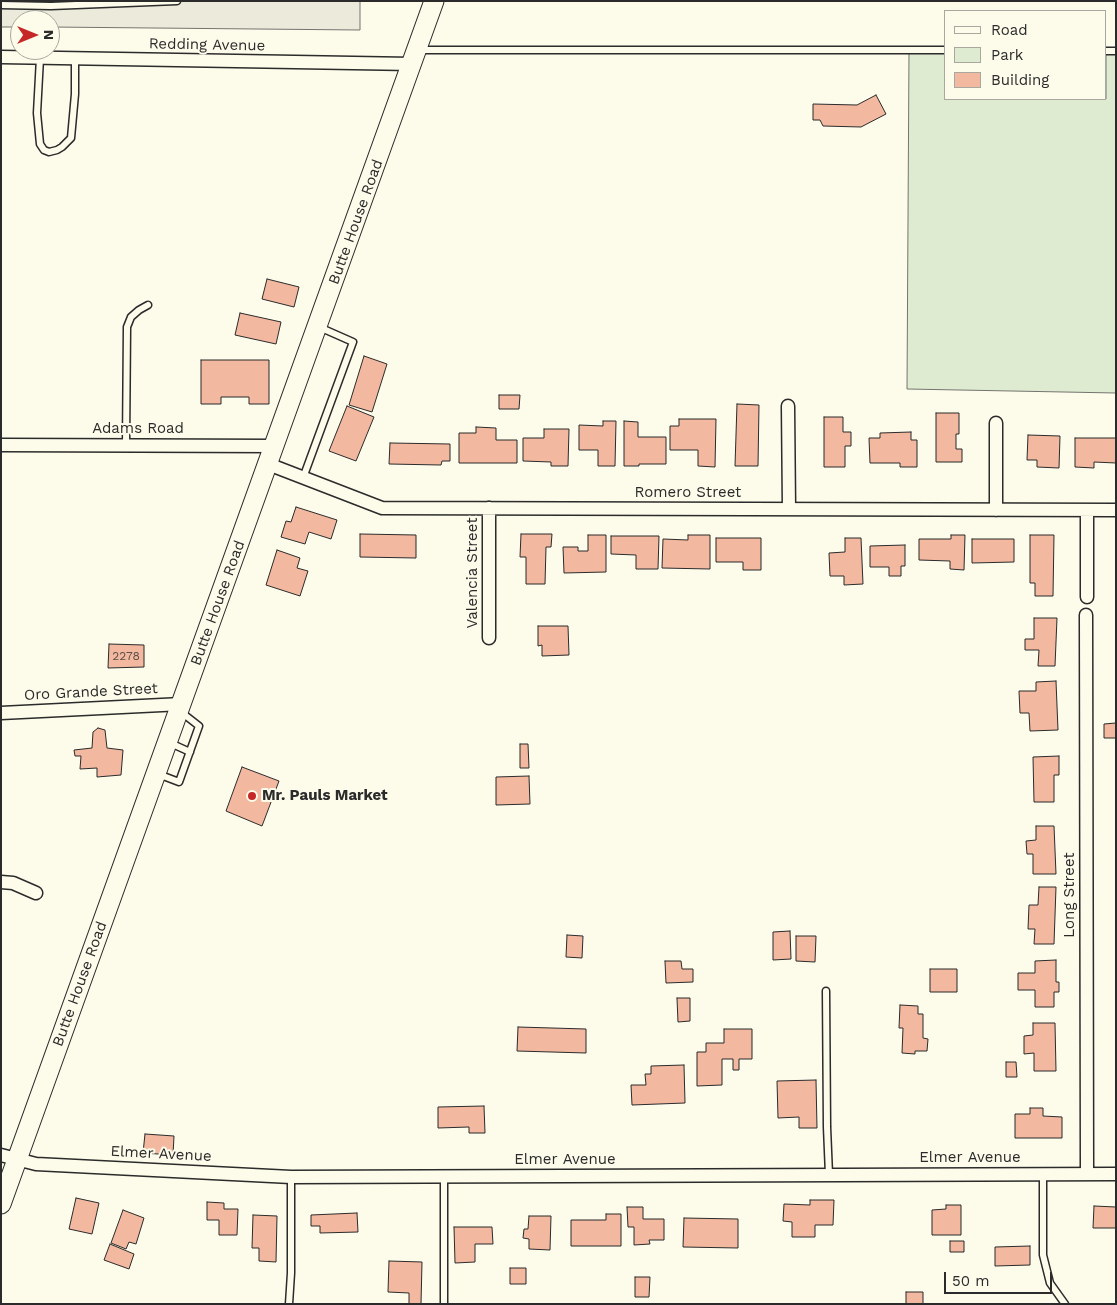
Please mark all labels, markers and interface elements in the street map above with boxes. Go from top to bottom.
north arrow [10,10,60,60]
legend [944,10,1107,100]
text: Road [991,21,1028,39]
text: N [41,30,57,40]
street label: Redding Avenue [149,35,265,55]
text: Park [991,46,1023,64]
text: Building [991,71,1049,89]
street label: Butte House Road [325,157,387,287]
street label: Adams Road [92,420,184,438]
street label: Romero Street [635,484,741,502]
street label: Valencia Street [464,518,482,628]
street label: Butte House Road [187,538,249,668]
house number: 2278 [112,649,140,663]
street label: Oro Grande Street [24,680,158,704]
place label: Mr. Pauls Market [262,787,388,805]
marker: Mr. Pauls Market [246,790,258,802]
street label: Long Street [1061,852,1079,938]
street label: Butte House Road [49,919,111,1049]
street label: Elmer Avenue [110,1142,212,1166]
street label: Elmer Avenue [919,1149,1021,1167]
street label: Elmer Avenue [514,1151,616,1169]
scale bar [947,1262,1054,1294]
text: 50 m [952,1272,989,1290]

